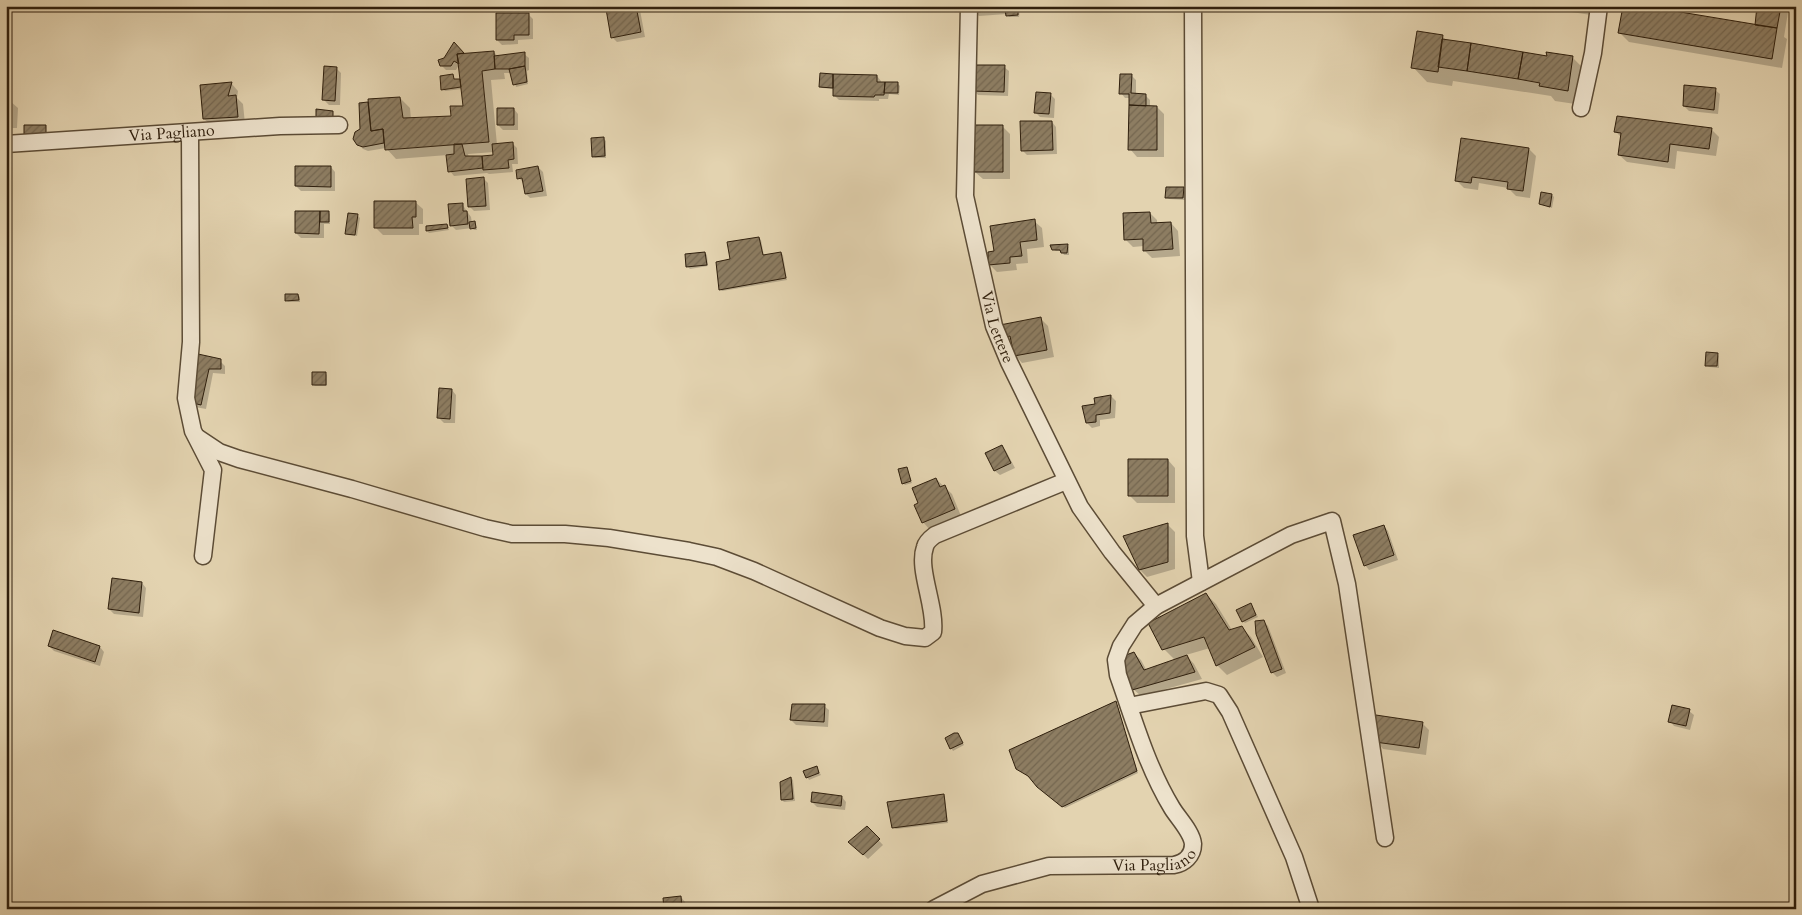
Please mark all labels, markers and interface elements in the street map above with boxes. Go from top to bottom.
street label: Via Pagliano [128,119,216,147]
street label: Via Lettere [975,289,1019,366]
street label: Via Pagliano [1112,845,1202,876]

